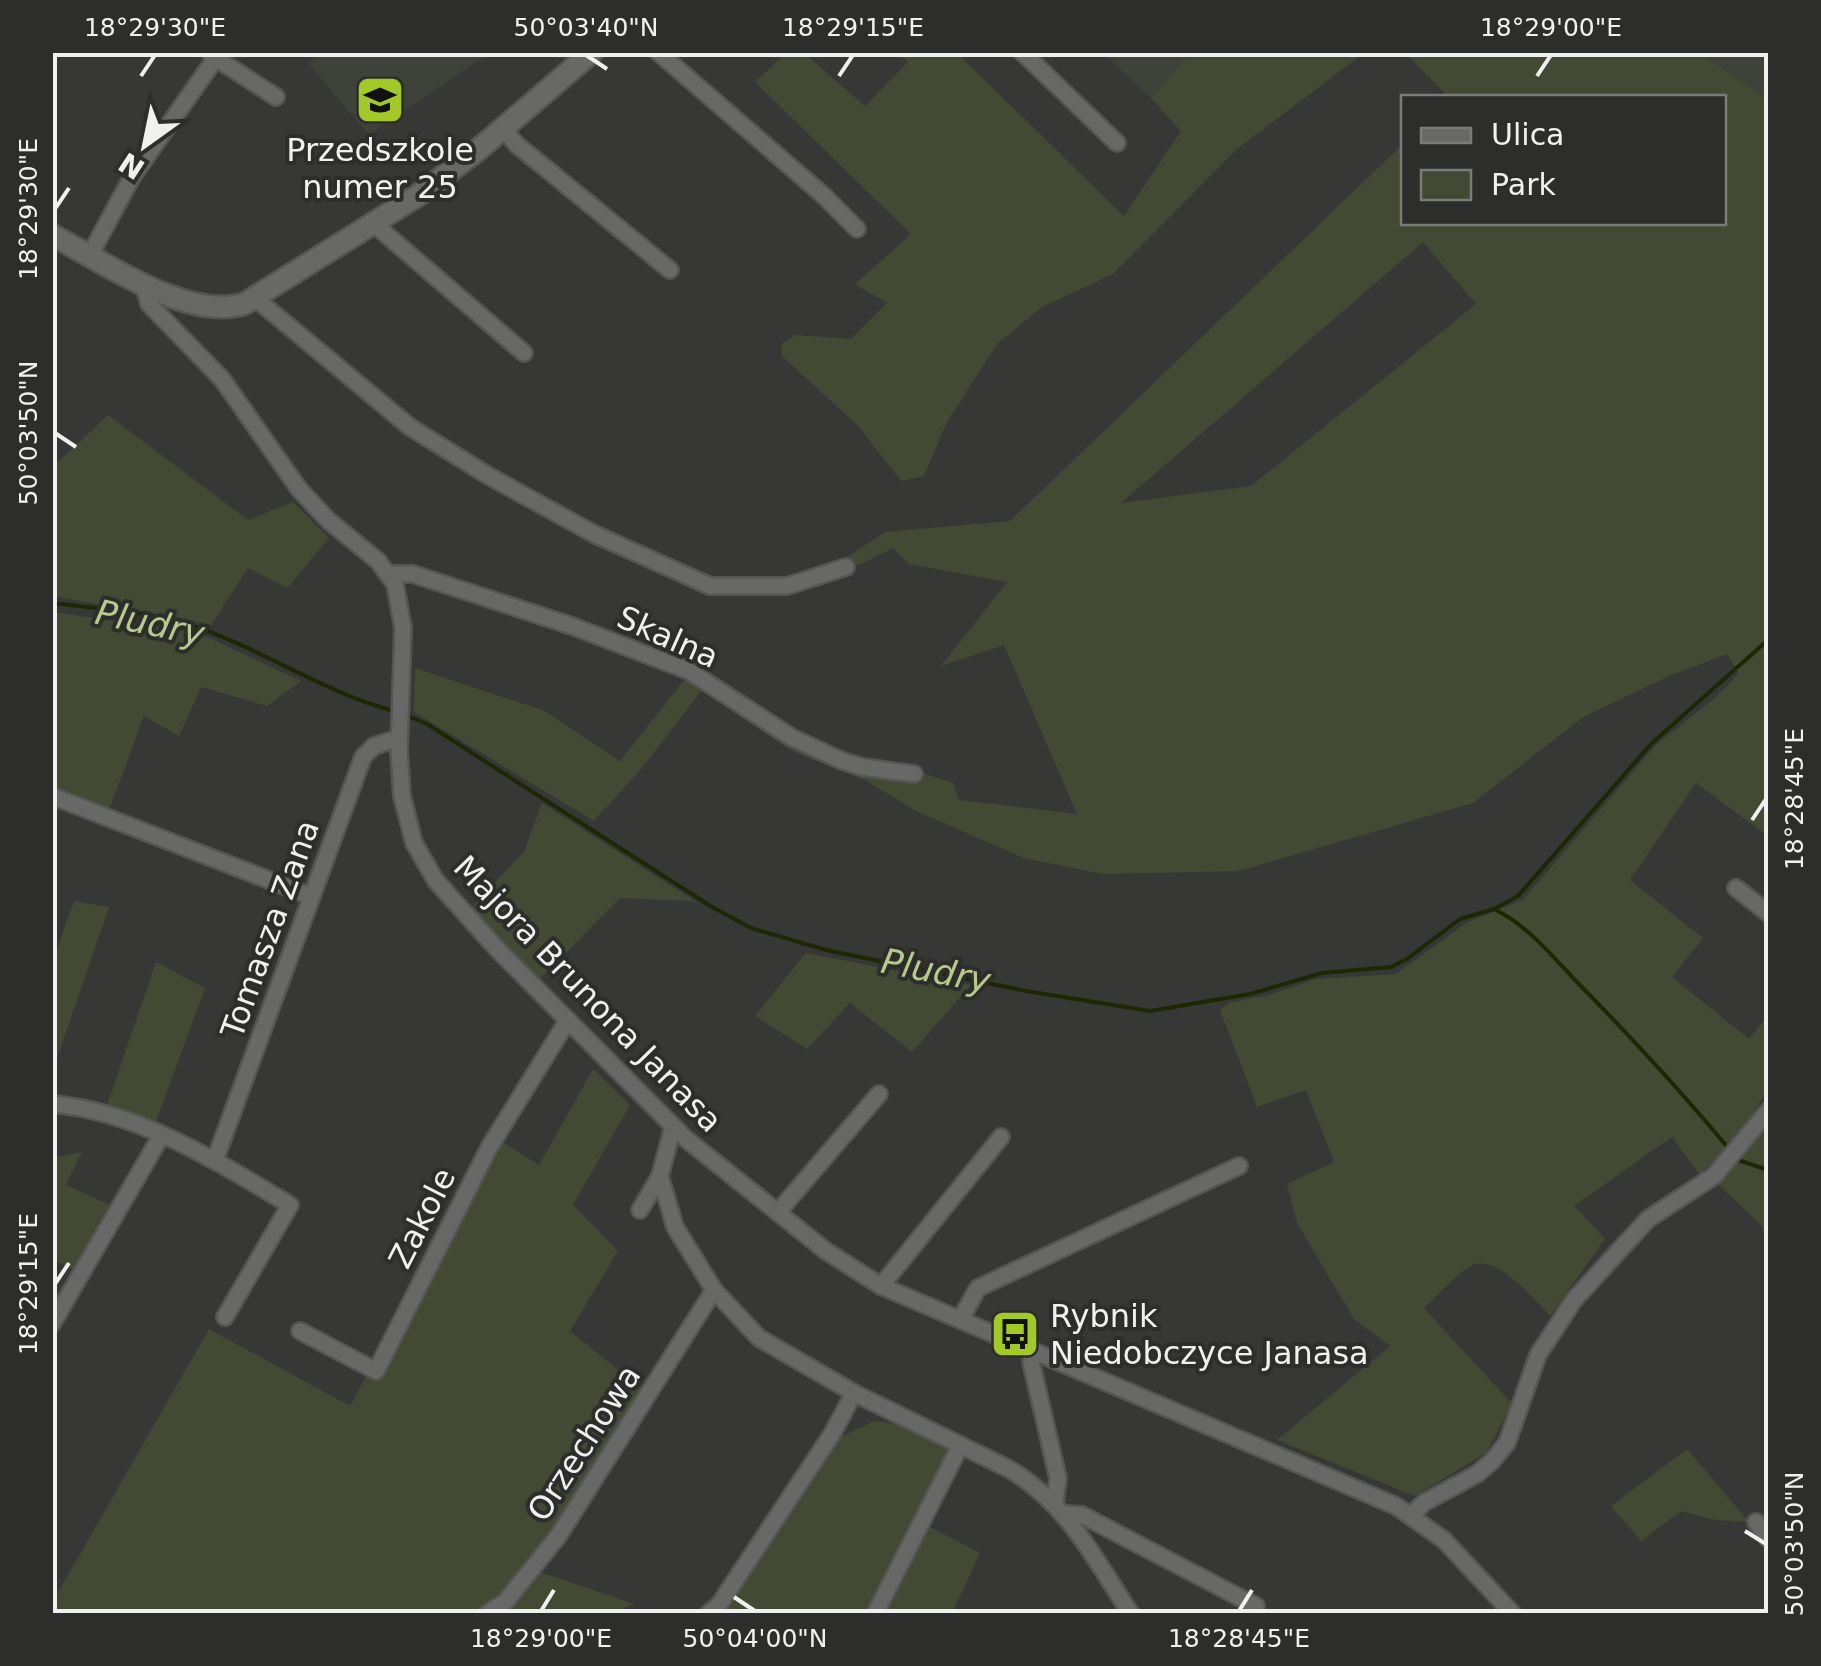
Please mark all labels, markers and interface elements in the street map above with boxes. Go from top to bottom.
text: 18°29'30"E [84,13,226,42]
text: 50°03'40"N [513,13,659,42]
text: 18°29'15"E [782,13,924,42]
text: 18°29'00"E [1480,13,1622,42]
school or university icon: Przedszkole numer 25 [354,74,406,126]
north arrow [95,95,195,195]
legend [1401,95,1726,225]
text: Ulica [1491,117,1565,152]
place label: Przedszkole numer 25 [286,131,474,206]
text: 18°29'30"E [14,138,43,280]
text: N [113,145,150,186]
text: Park [1491,167,1556,202]
text: 50°03'50"N [14,360,43,506]
water label: Pludry [92,592,209,654]
street label: Skalna [612,598,724,676]
text: 18°28'45"E [1780,728,1809,870]
street label: Tomasza Zana [213,815,327,1044]
street label: Majora Brunona Janasa [446,848,730,1140]
water label: Pludry [878,941,995,1001]
street label: Zakole [381,1162,463,1274]
text: 18°29'15"E [14,1213,43,1355]
place label: Rybnik Niedobczyce Janasa [1050,1297,1369,1372]
bus stop icon: Rybnik Niedobczyce Janasa [989,1308,1041,1360]
street label: Orzechowa [520,1358,648,1528]
text: 50°03'50"N [1780,1471,1809,1617]
text: 18°29'00"E [470,1624,612,1653]
text: 50°04'00"N [682,1624,828,1653]
text: 18°28'45"E [1168,1624,1310,1653]

